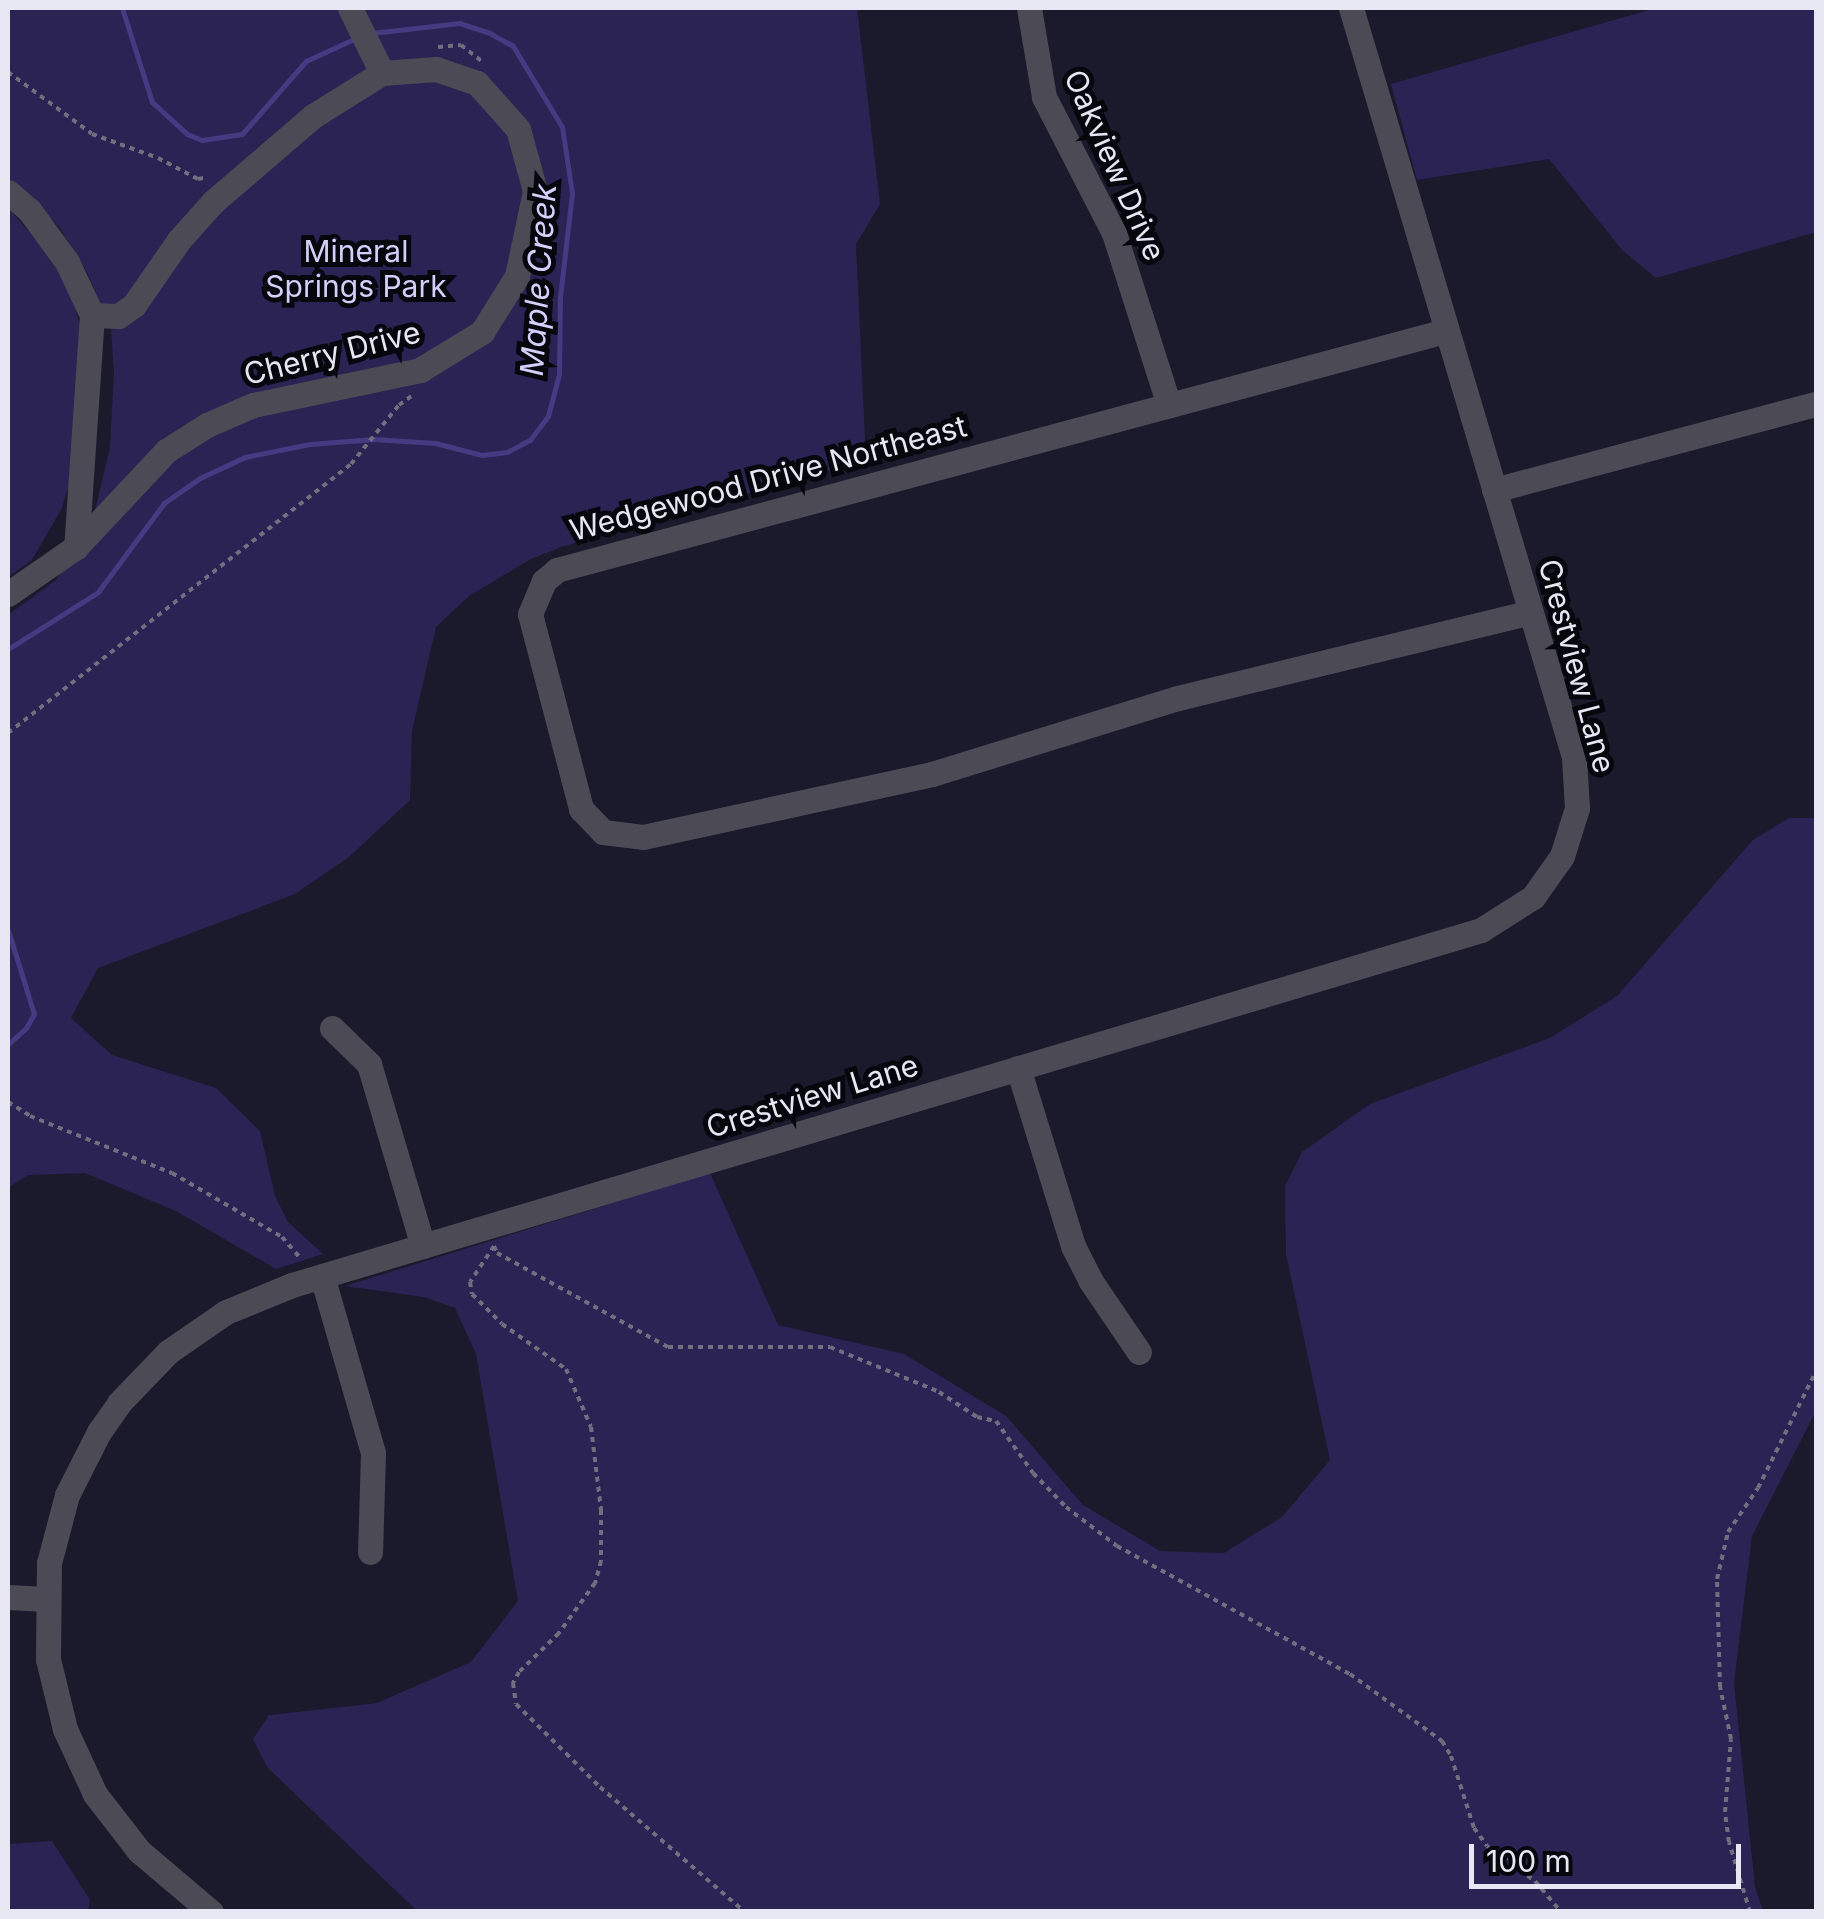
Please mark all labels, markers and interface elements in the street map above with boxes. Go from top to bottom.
street label: Oakview Drive [1057,64,1173,266]
water label: Maple Creek [513,183,565,377]
park label: Mineral Springs Park [265,233,447,304]
street label: Cherry Drive [240,314,424,392]
street label: Wedgewood Drive Northeast [566,408,970,548]
street label: Crestview Lane [1531,555,1623,777]
street label: Crestview Lane [702,1047,922,1145]
scale bar [1474,1824,1746,1886]
text: 100 m [1486,1843,1571,1879]

